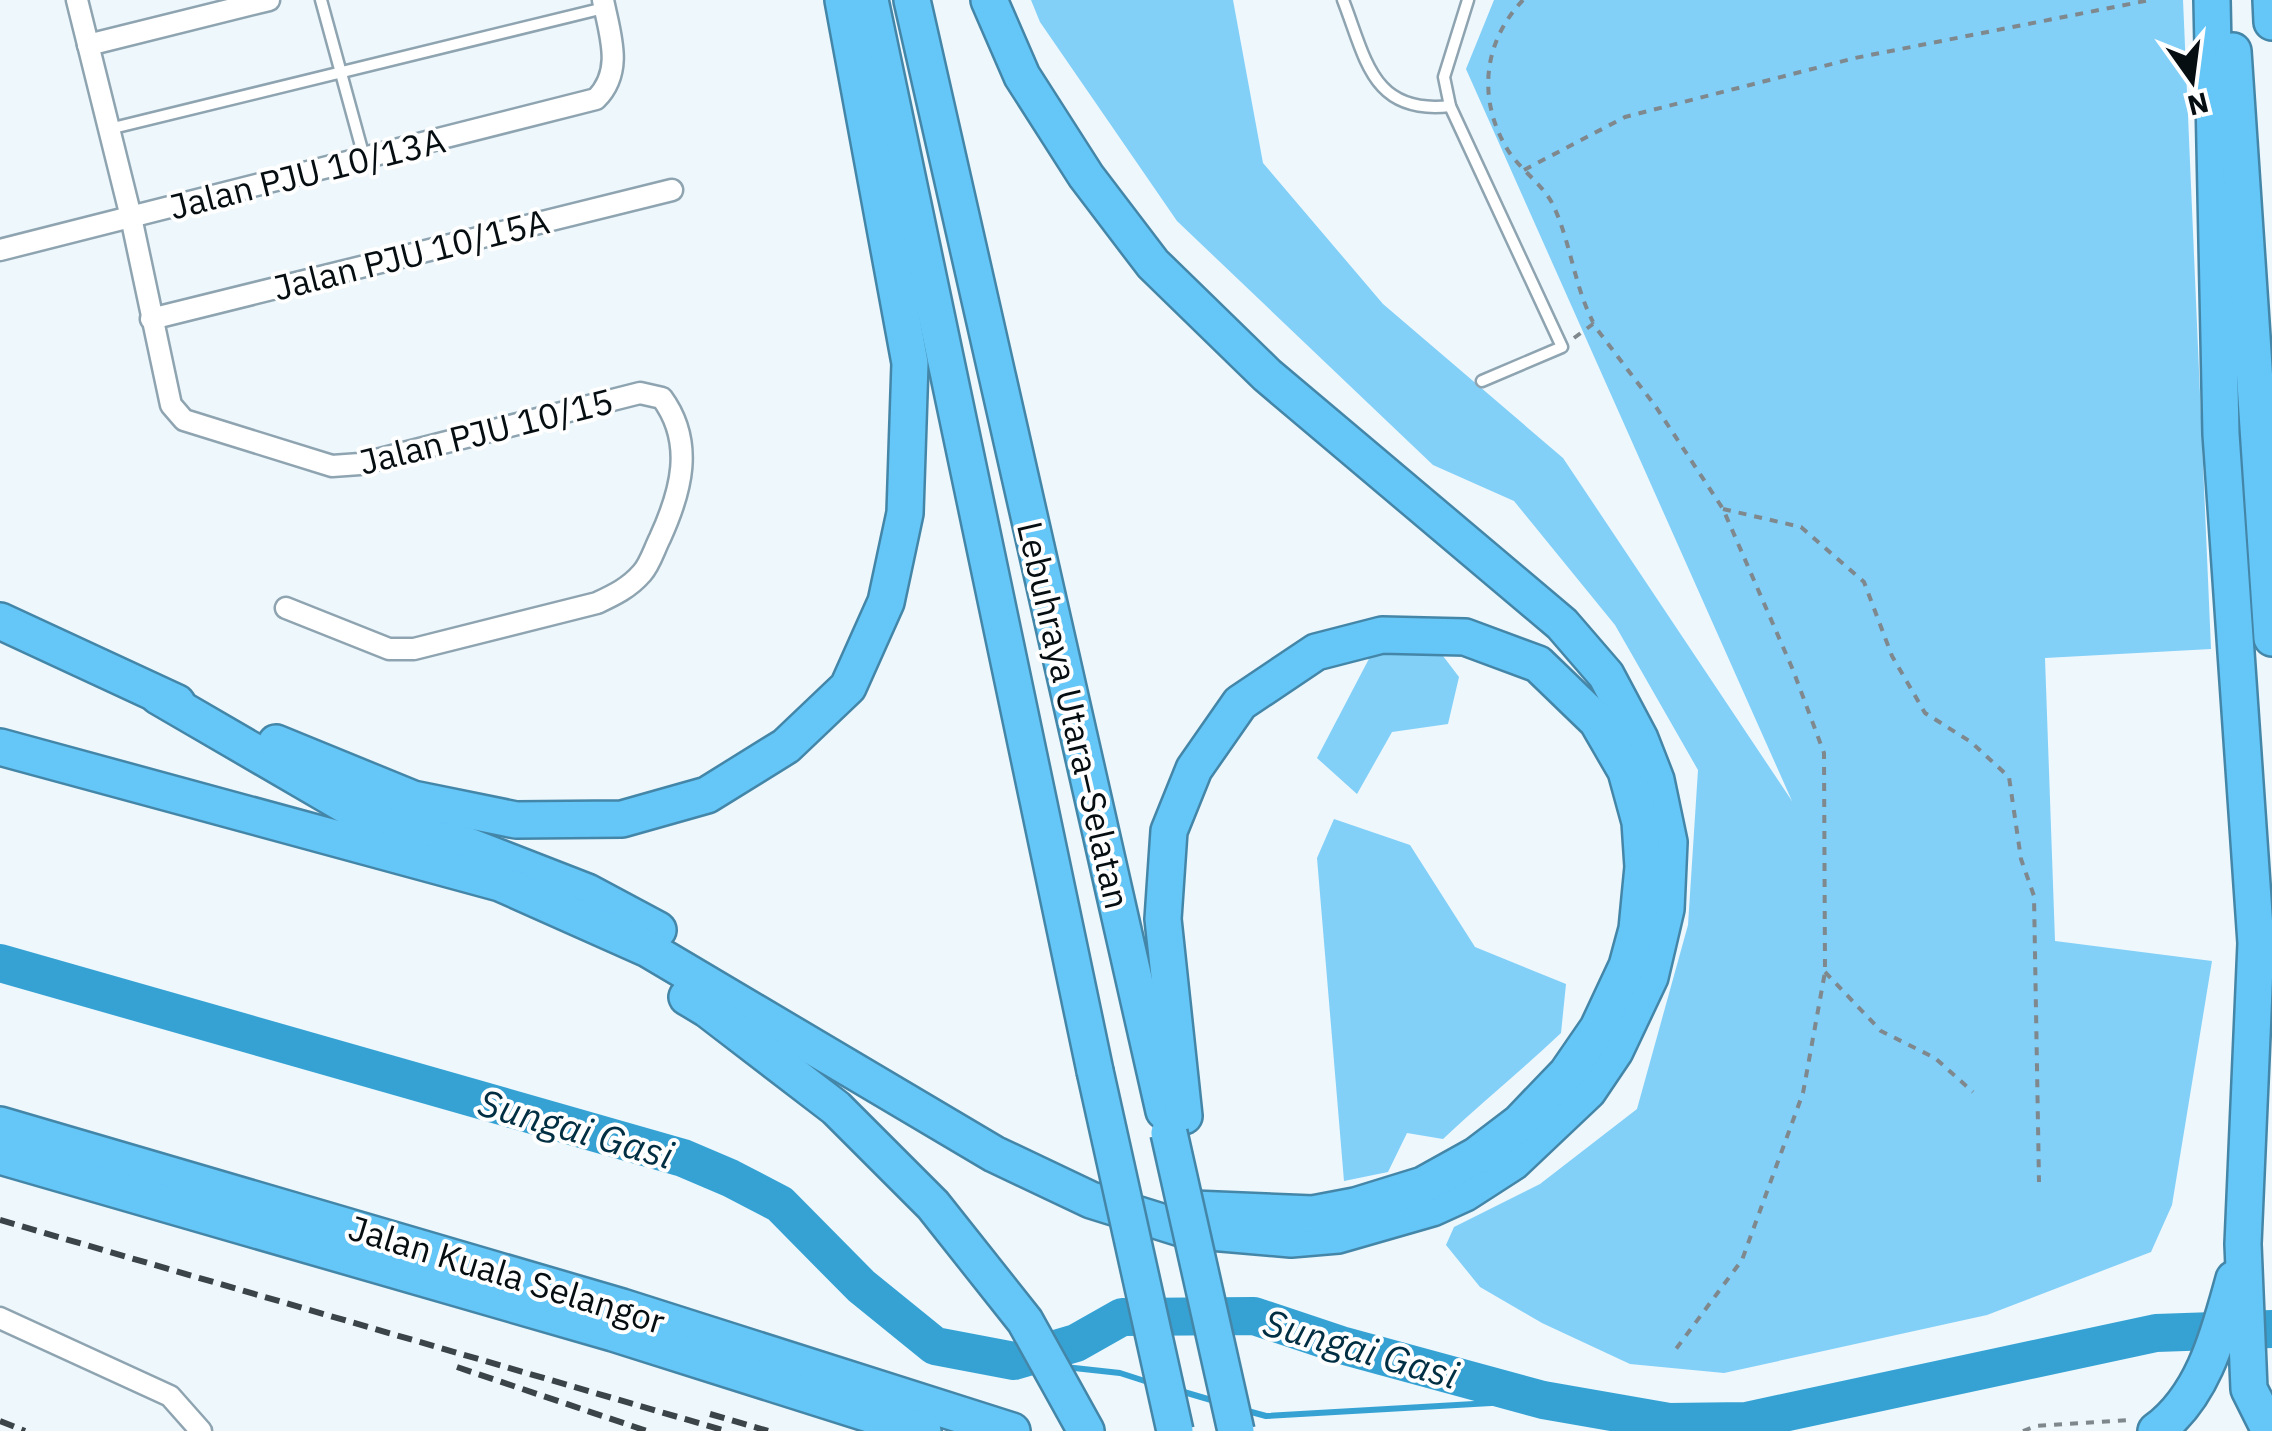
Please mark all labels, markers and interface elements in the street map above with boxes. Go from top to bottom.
north arrow [2142,30,2242,130]
text: N [2184,84,2212,125]
street label: Jalan PJU 10/13A [164,117,450,229]
street label: Jalan PJU 10/15A [268,198,554,310]
street label: Jalan PJU 10/15 [354,377,618,485]
street label: Lebuhraya Utara–Selatan [1007,517,1141,913]
water label: Sungai Gasi [473,1077,680,1179]
street label: Jalan Kuala Selangor [343,1204,671,1344]
water label: Sungai Gasi [1258,1297,1465,1399]

